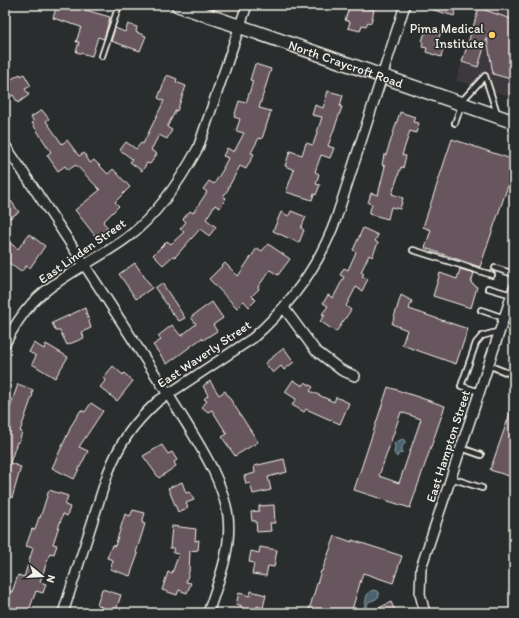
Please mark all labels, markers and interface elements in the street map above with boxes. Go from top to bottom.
place label: Pima Medical Institute [410,21,484,51]
marker: Pima Medical Institute [487,30,497,40]
street label: North Craycroft Road [287,37,406,90]
street label: East Linden Street [36,215,128,287]
street label: East Waverly Street [154,317,254,391]
street label: East Hampton Street [423,388,473,504]
north arrow [22,556,62,596]
text: N [44,573,58,584]

